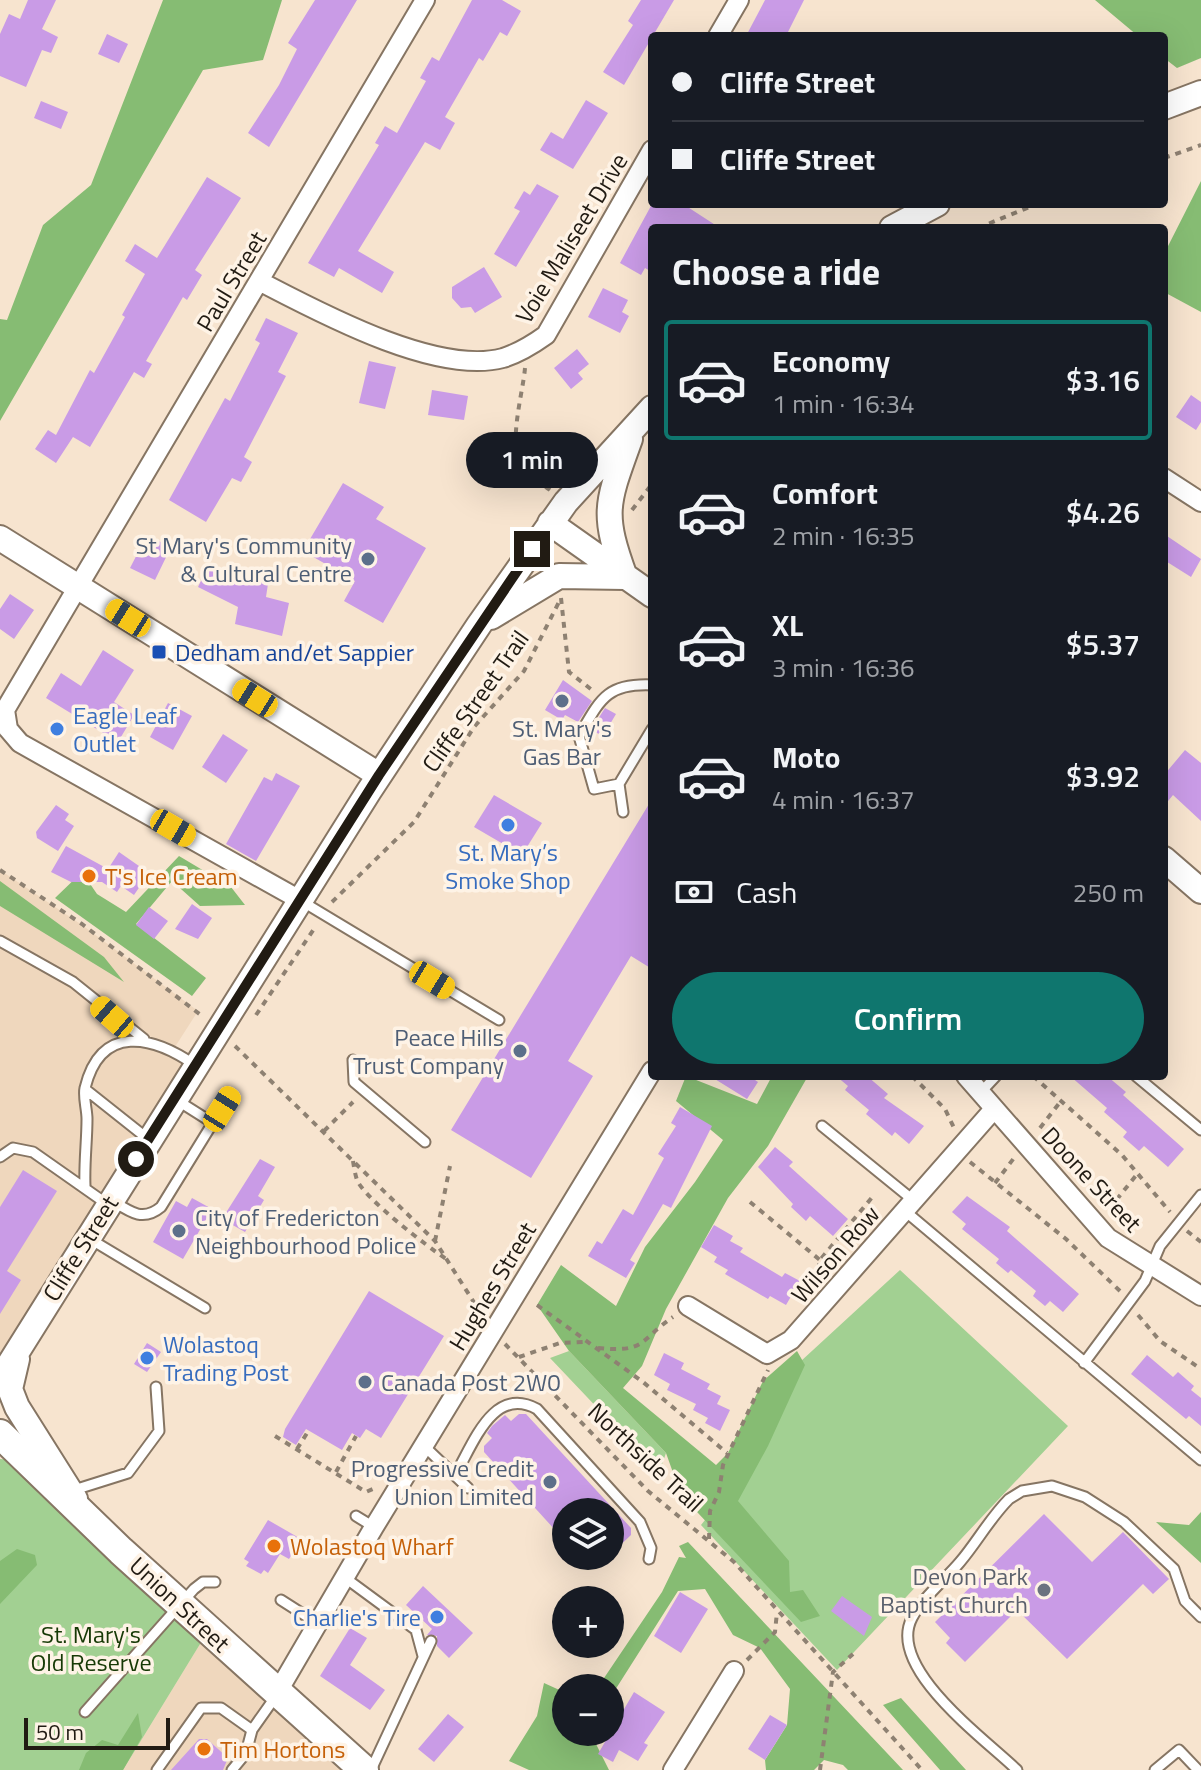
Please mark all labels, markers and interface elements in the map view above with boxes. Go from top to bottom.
text: Cliffe Street [720,59,875,105]
text: Cliffe Street [720,136,875,182]
street label: Voie Maliseet Drive [506,146,636,330]
street label: Paul Street [187,223,275,338]
text: Choose a ride [672,244,880,299]
text: Economy [772,338,890,384]
icon: car [676,344,748,416]
text: $3.16 [1066,357,1140,403]
text: 1 min · 16:34 [772,384,915,423]
callout: 1 min [466,433,598,489]
text: 1 min [501,440,563,479]
text: Comfort [772,470,878,516]
icon: car [676,476,748,548]
text: $4.26 [1066,489,1140,535]
text: 2 min · 16:35 [772,516,915,555]
place label: St Mary's Community & Cultural Centre [136,527,352,591]
route end [514,531,550,567]
marker: St Mary's Community & Cultural Centre [359,550,377,568]
car [101,595,155,641]
text: XL [772,602,803,648]
icon: car [676,608,748,680]
text: $5.37 [1066,621,1140,667]
street label: Cliffe Street Trail [413,623,537,779]
place label: Dedham and/et Sappier [175,634,414,670]
marker: Dedham and/et Sappier [150,643,168,661]
text: 3 min · 16:36 [772,648,915,687]
car [228,675,282,721]
marker: St. Mary's Gas Bar [553,692,571,710]
place label: Eagle Leaf Outlet [73,697,177,761]
place label: St. Mary's Gas Bar [512,710,612,774]
marker: Eagle Leaf Outlet [48,720,66,738]
text: Moto [772,734,840,780]
icon: car [676,740,748,812]
text: $3.92 [1066,753,1140,799]
text: 4 min · 16:37 [772,780,915,819]
car [146,806,200,850]
marker: St. Mary’s Smoke Shop [499,816,517,834]
place label: St. Mary’s Smoke Shop [445,834,571,898]
place label: T's Ice Cream [105,858,238,894]
marker: T's Ice Cream [80,867,98,885]
text: Cash [736,869,797,915]
icon: cash [672,870,716,914]
text: 250 m [1073,873,1144,912]
car [405,957,459,1003]
button: Confirm [672,972,1144,1064]
car [86,992,138,1042]
place label: Peace Hills Trust Company [353,1019,504,1083]
marker: Peace Hills Trust Company [511,1042,529,1060]
car [199,1082,245,1136]
street label: Doone Street [1033,1118,1151,1240]
route start [118,1141,154,1177]
street label: Cliffe Street [33,1188,127,1308]
street label: Wilson Row [782,1197,888,1311]
place label: City of Fredericton Neighbourhood Police [195,1199,416,1263]
street label: Hughes Street [439,1214,545,1357]
marker: City of Fredericton Neighbourhood Police [170,1222,188,1240]
place label: Wolastoq Trading Post [163,1326,289,1390]
marker: Wolastoq Trading Post [138,1349,156,1367]
place label: Canada Post 2W0 [381,1364,561,1400]
marker: Canada Post 2W0 [356,1373,374,1391]
street label: Northside Trail [580,1394,712,1520]
place label: Progressive Credit Union Limited [351,1450,535,1514]
marker: Progressive Credit Union Limited [541,1473,559,1491]
map controls [552,1498,624,1746]
button: layers [552,1498,624,1570]
place label: Wolastoq Wharf [290,1528,454,1564]
marker: Wolastoq Wharf [265,1537,283,1555]
street label: Union Street [122,1548,239,1661]
place label: Devon Park Baptist Church [880,1558,1029,1622]
marker: Devon Park Baptist Church [1035,1581,1053,1599]
button: + [552,1586,624,1658]
place label: Charlie's Tire [293,1599,421,1635]
marker: Charlie's Tire [428,1608,446,1626]
park label: St. Mary's Old Reserve [30,1616,152,1680]
button: − [552,1674,624,1746]
scale bar [24,1714,170,1750]
text: 50 m [36,1715,84,1749]
place label: Tim Hortons [220,1731,345,1767]
marker: Tim Hortons [195,1740,213,1758]

